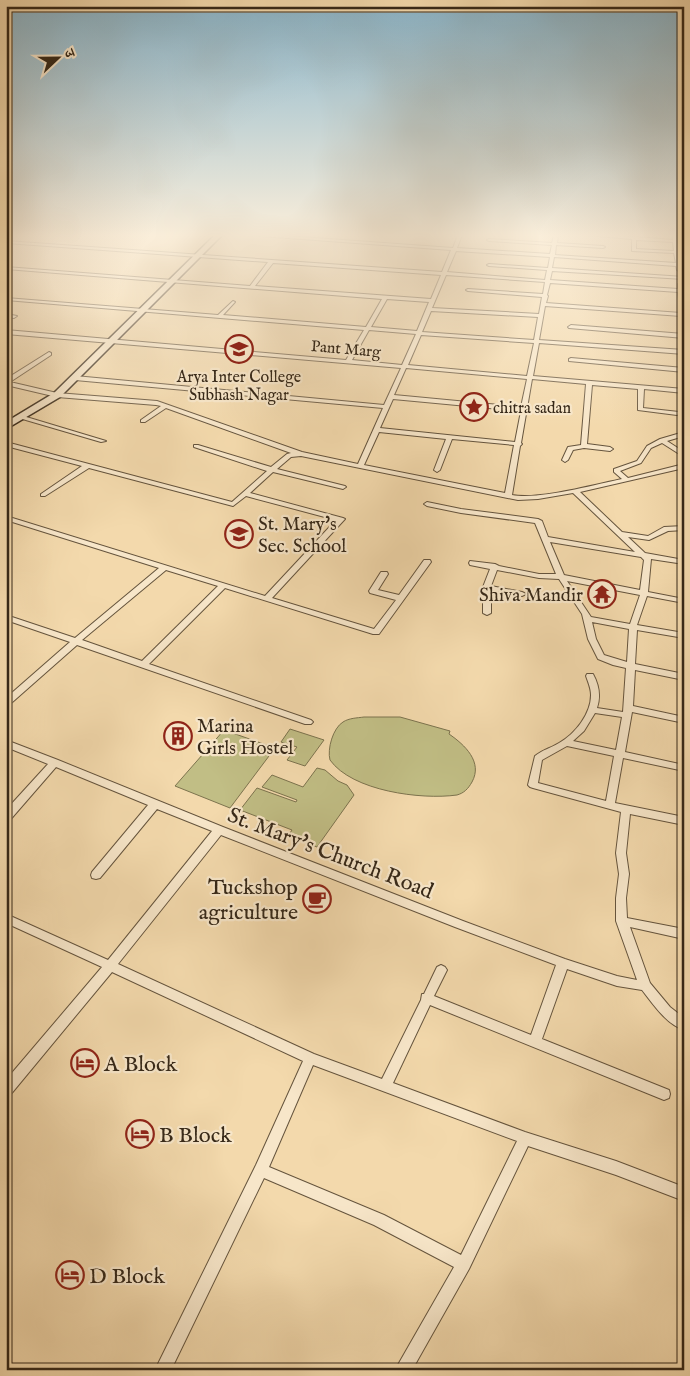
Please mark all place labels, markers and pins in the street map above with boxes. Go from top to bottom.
school or university icon: Arya Inter College Subhash Nagar [224,334,254,364]
place label: Arya Inter College Subhash Nagar [176,368,301,406]
place icon: chitra sadan [459,392,489,422]
place label: chitra sadan [493,399,571,419]
place label: St. Mary's Sec. School [258,513,347,559]
school or university icon: St. Mary's Sec. School [224,519,254,549]
temple icon: Shiva Mandir [587,579,617,609]
place label: Shiva Mandir [479,584,583,608]
place label: Marina Girls Hostel [197,715,294,761]
building icon: Marina Girls Hostel [163,721,193,751]
place label: Tuckshop agriculture [199,874,298,927]
cafe icon: Tuckshop agriculture [302,884,332,914]
hotel icon: A Block [70,1048,100,1078]
place label: A Block [103,1051,177,1079]
hotel icon: B Block [125,1119,155,1149]
place label: B Block [159,1122,232,1150]
hotel icon: D Block [55,1260,85,1290]
place label: D Block [89,1263,165,1291]

